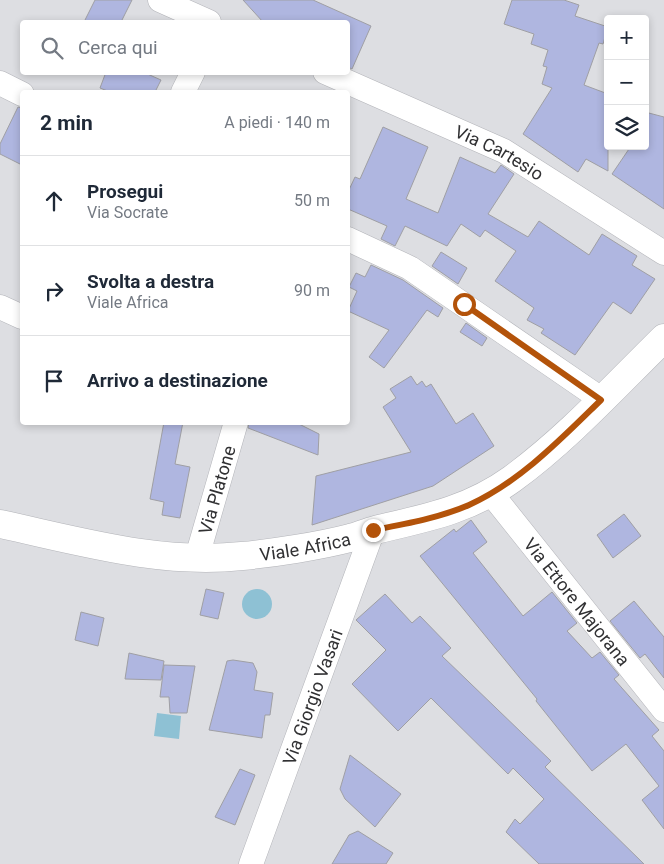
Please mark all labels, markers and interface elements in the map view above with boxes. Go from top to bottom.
map controls [604,15,649,150]
button: + [604,15,649,60]
search box [20,20,350,75]
icon: search [38,34,66,62]
text: Cerca qui [78,36,158,59]
button: − [604,60,649,105]
button: layers [604,105,649,150]
text: 2 min [40,111,93,135]
text: A piedi · 140 m [224,113,330,132]
street label: Via Cartesio [452,120,548,184]
text: Prosegui [87,180,163,203]
icon: ahead [40,187,68,215]
text: 50 m [294,191,330,210]
text: Via Socrate [87,203,168,222]
text: Svolta a destra [87,270,214,293]
icon: right [40,277,68,305]
text: 90 m [294,281,330,300]
text: Viale Africa [87,293,169,312]
route start [453,293,476,316]
icon: arrive [40,367,68,395]
text: Arrivo a destinazione [87,369,268,392]
street label: Via Platone [194,443,239,536]
route end [362,519,385,542]
street label: Viale Africa [258,528,353,565]
street label: Via Ettore Majorana [520,533,635,670]
street label: Via Giorgio Vasari [278,626,346,767]

